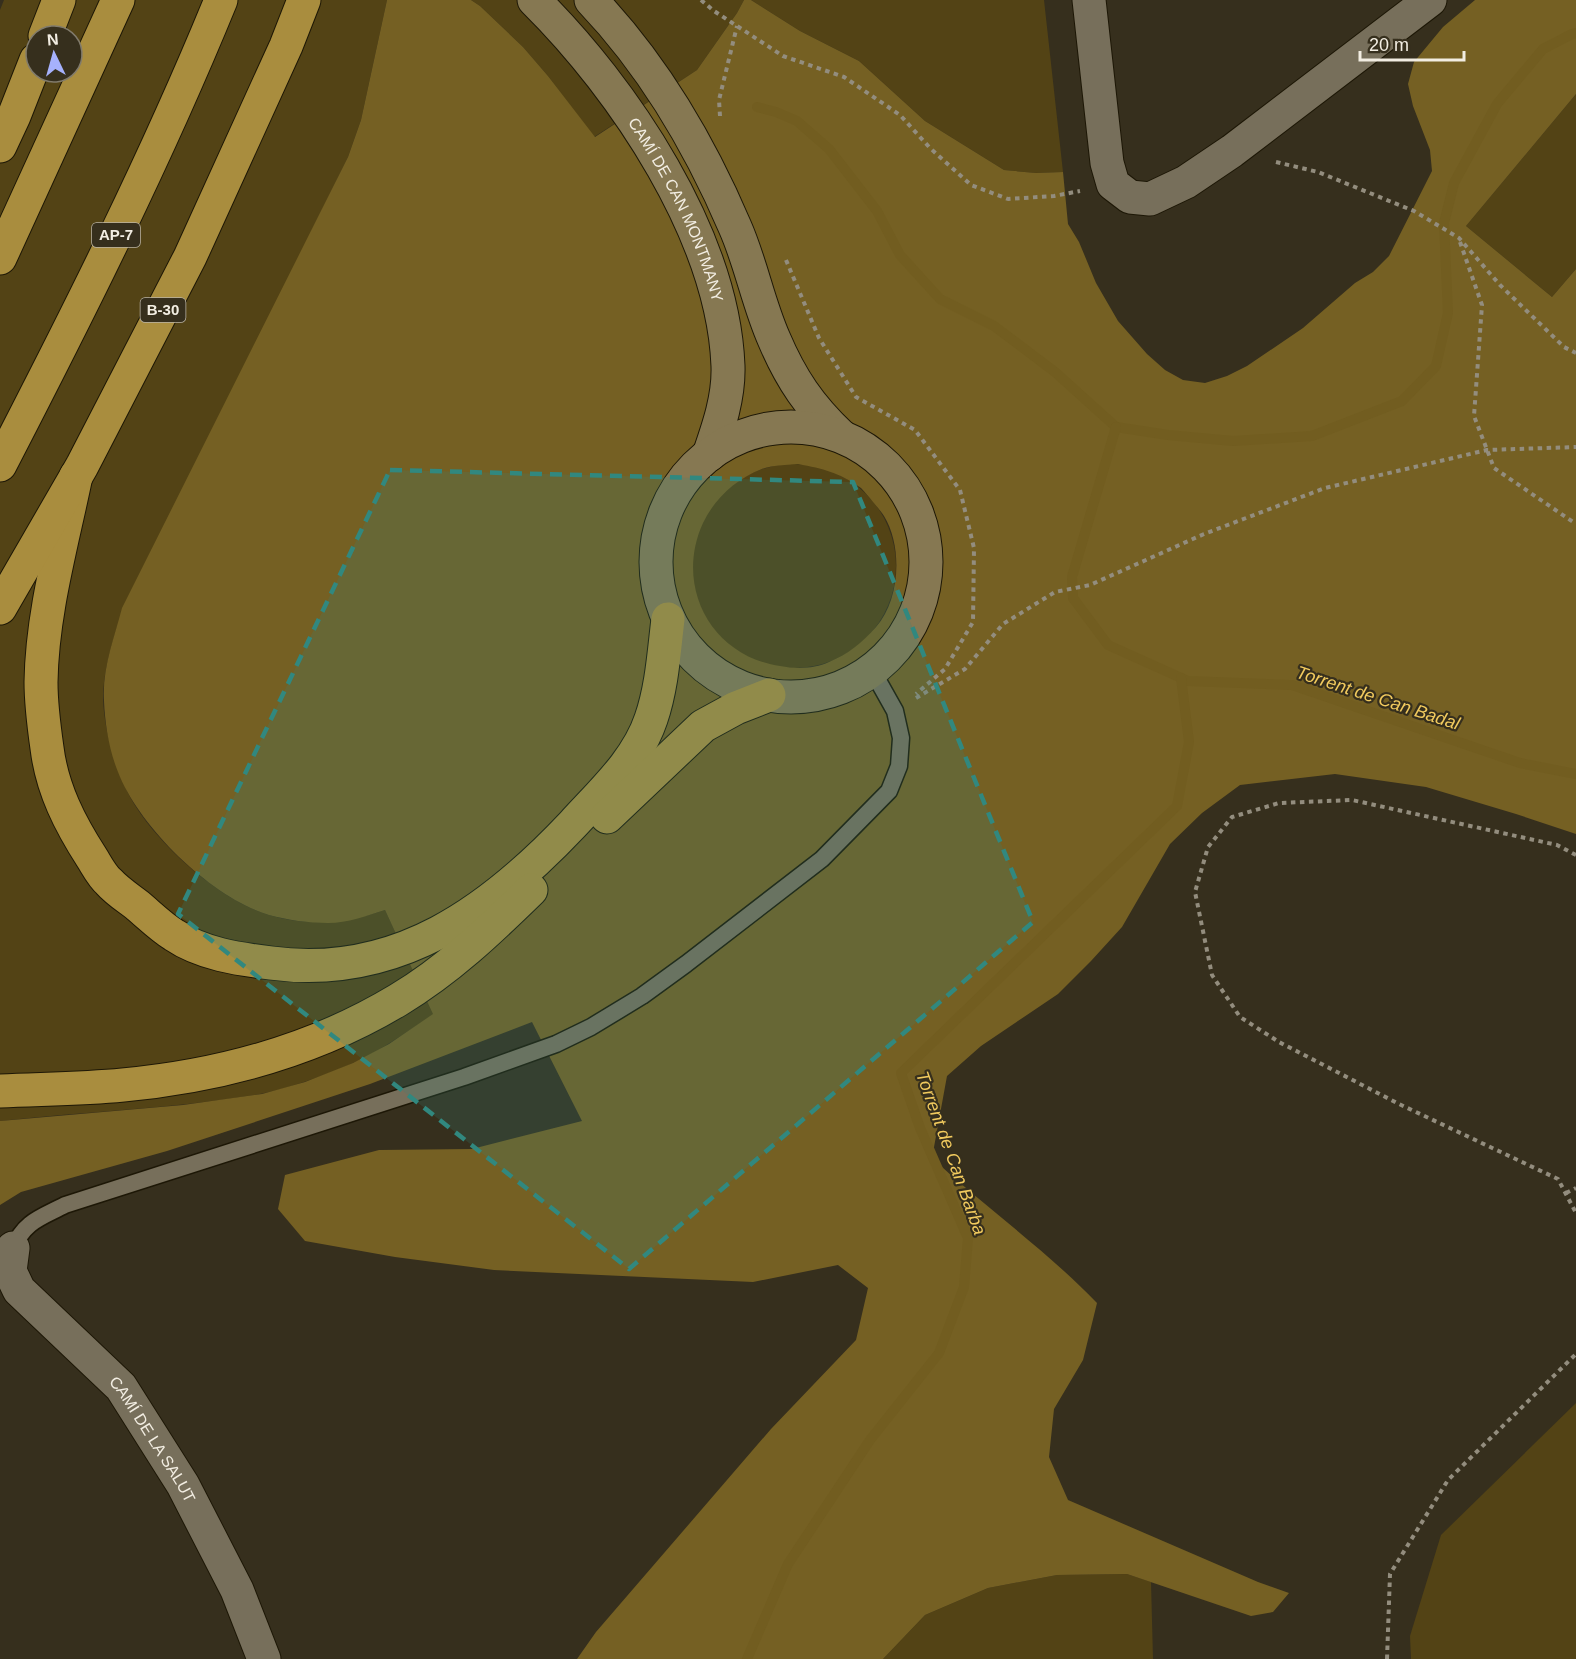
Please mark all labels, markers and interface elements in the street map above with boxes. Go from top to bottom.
north arrow [24,24,84,84]
scale bar [1360,24,1464,62]
text: N [46,31,59,49]
text: 20 m [1369,35,1409,55]
street label: CAMÍ DE CAN MONTMANY [625,114,726,304]
road number: AP-7 [92,223,140,247]
road number: B-30 [140,298,186,322]
water label: Torrent de Can Badal [1294,662,1463,734]
water label: Torrent de Can Barba [912,1069,990,1237]
street label: CAMÍ DE LA SALUT [106,1373,198,1505]

